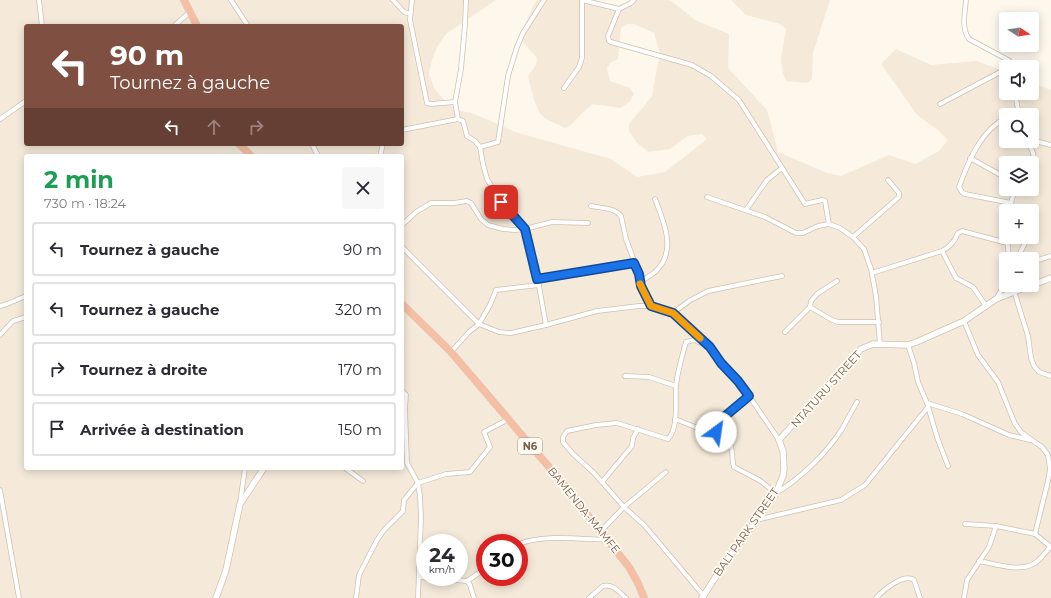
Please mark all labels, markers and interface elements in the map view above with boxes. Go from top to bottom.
north arrow [999,12,1039,52]
map controls [999,12,1039,292]
text: 90 m [110,38,184,72]
icon: left [44,40,96,92]
button: sound [999,60,1039,100]
text: Tournez à gauche [110,72,270,94]
button: search [999,108,1039,148]
icon: left [161,116,183,138]
icon: ahead [203,116,225,138]
icon: right [245,116,267,138]
button: layers [999,156,1039,196]
text: 2 min [44,165,114,194]
button: close [342,167,384,209]
pin [484,185,518,219]
icon: arrive [490,191,512,213]
text: 730 m · 18:24 [44,195,126,211]
button: + [999,204,1039,244]
icon: left [46,238,68,260]
text: Tournez à gauche [80,240,219,259]
text: 90 m [343,240,382,259]
button: − [999,252,1039,292]
icon: left [46,298,68,320]
text: Tournez à gauche [80,300,219,319]
text: 320 m [335,300,382,319]
street label: NTATURU STREET [788,347,865,430]
icon: right [46,358,68,380]
text: Tournez à droite [80,360,208,379]
text: 170 m [338,360,382,379]
position arrow [695,411,737,453]
icon: arrive [46,418,68,440]
text: Arrivée à destination [80,420,244,439]
text: 150 m [338,420,382,439]
road number: N6 [518,438,542,454]
street label: BAMENDA-MAMFE [545,464,623,556]
street label: BALI PARK STREET [710,485,782,579]
speed limit sign: 30 [476,534,528,586]
text: 24 [429,543,455,567]
text: km/h [429,563,455,576]

